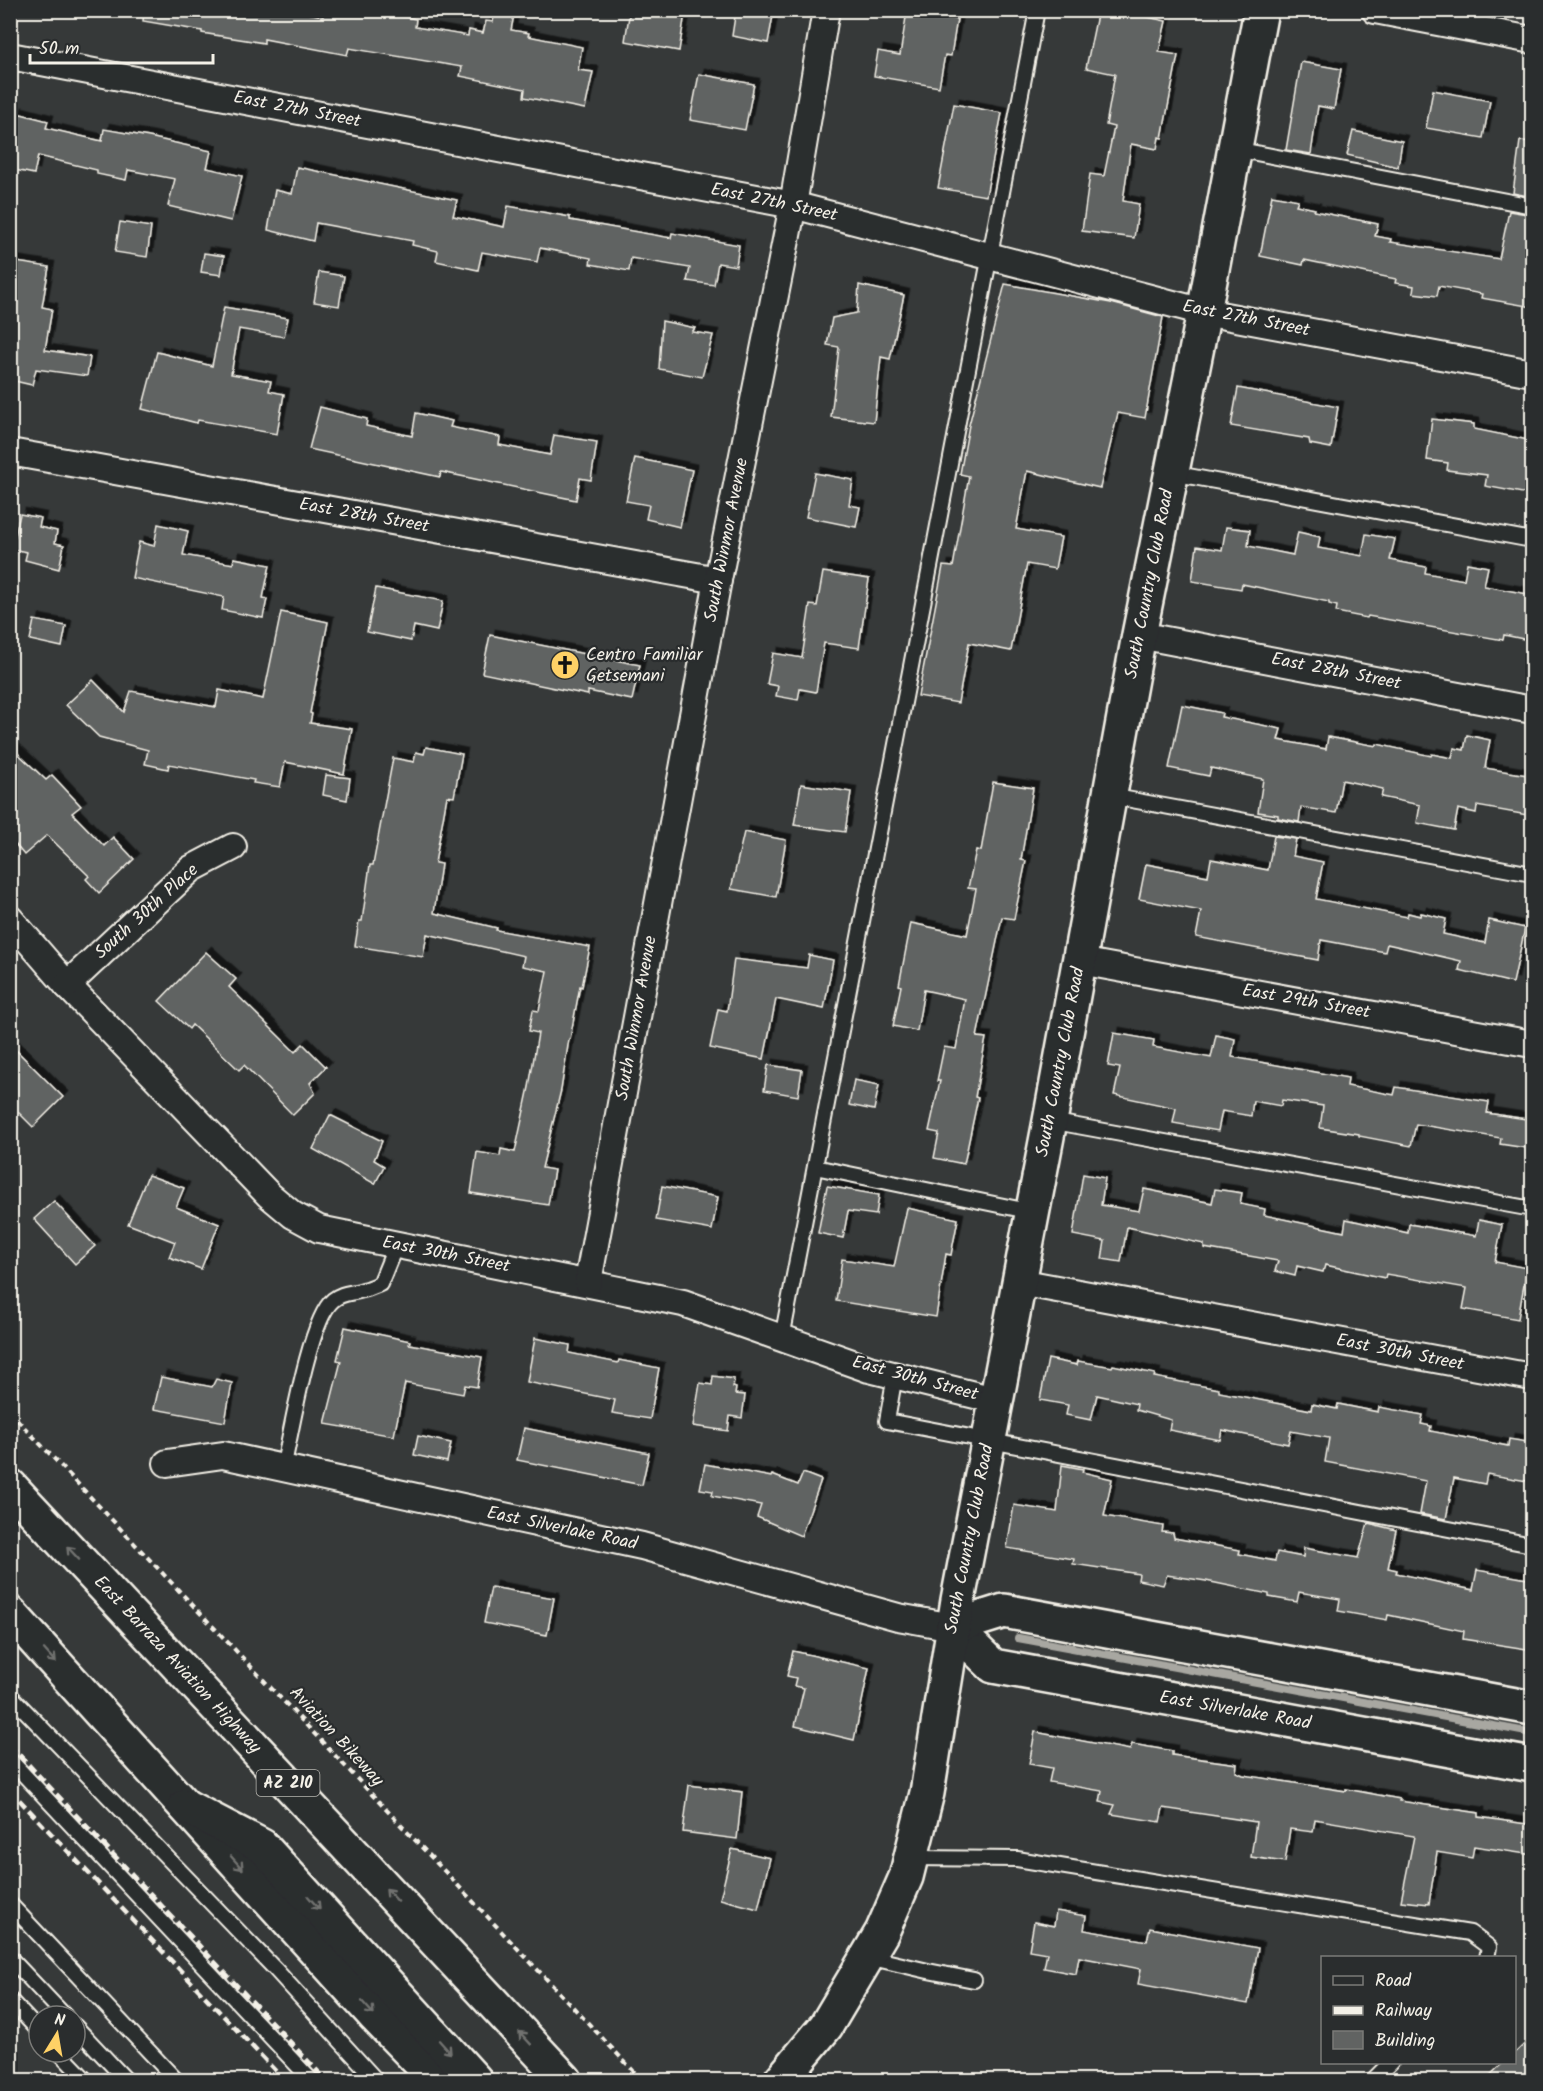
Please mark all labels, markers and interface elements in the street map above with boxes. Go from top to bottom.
scale bar [30,27,213,65]
text: 50 m [39,35,79,64]
street label: East 27th Street [231,83,364,137]
street label: East 27th Street [708,175,841,231]
street label: East 27th Street [1180,292,1313,346]
street label: South Winmor Avenue [697,455,757,625]
street label: South Country Club Road [1117,486,1183,681]
street label: East 28th Street [297,490,432,542]
place label: Centro Familiar Getsemani [586,641,703,691]
street label: East 28th Street [1269,645,1404,699]
church icon: Centro Familiar Getsemani [549,649,581,681]
street label: South 30th Place [88,857,206,967]
street label: South Winmor Avenue [608,933,666,1103]
street label: South Country Club Road [1028,964,1094,1159]
street label: East 29th Street [1240,976,1373,1028]
street label: East 30th Street [380,1228,513,1282]
street label: East 30th Street [1334,1326,1467,1380]
street label: East 30th Street [849,1348,982,1410]
street label: South Country Club Road [937,1441,1003,1636]
street label: East Silverlake Road [484,1499,641,1559]
one-way arrow [66,1546,80,1561]
street label: East Barraza Aviation Highway [86,1569,268,1761]
one-way arrow [43,1648,57,1663]
street label: Aviation Bikeway [281,1680,391,1794]
street label: East Silverlake Road [1157,1683,1314,1739]
road number: AZ 210 [256,1770,320,1796]
one-way arrow [230,1855,244,1870]
one-way arrow [385,1888,399,1903]
one-way arrow [307,1895,321,1910]
legend [1321,1956,1516,2064]
text: Road [1375,1967,1412,1996]
text: Railway [1375,1997,1432,2026]
one-way arrow [361,2000,375,2015]
north arrow [27,2004,87,2064]
text: N [52,2008,67,2034]
text: Building [1375,2027,1435,2056]
one-way arrow [518,2030,532,2045]
one-way arrow [438,2039,452,2054]

